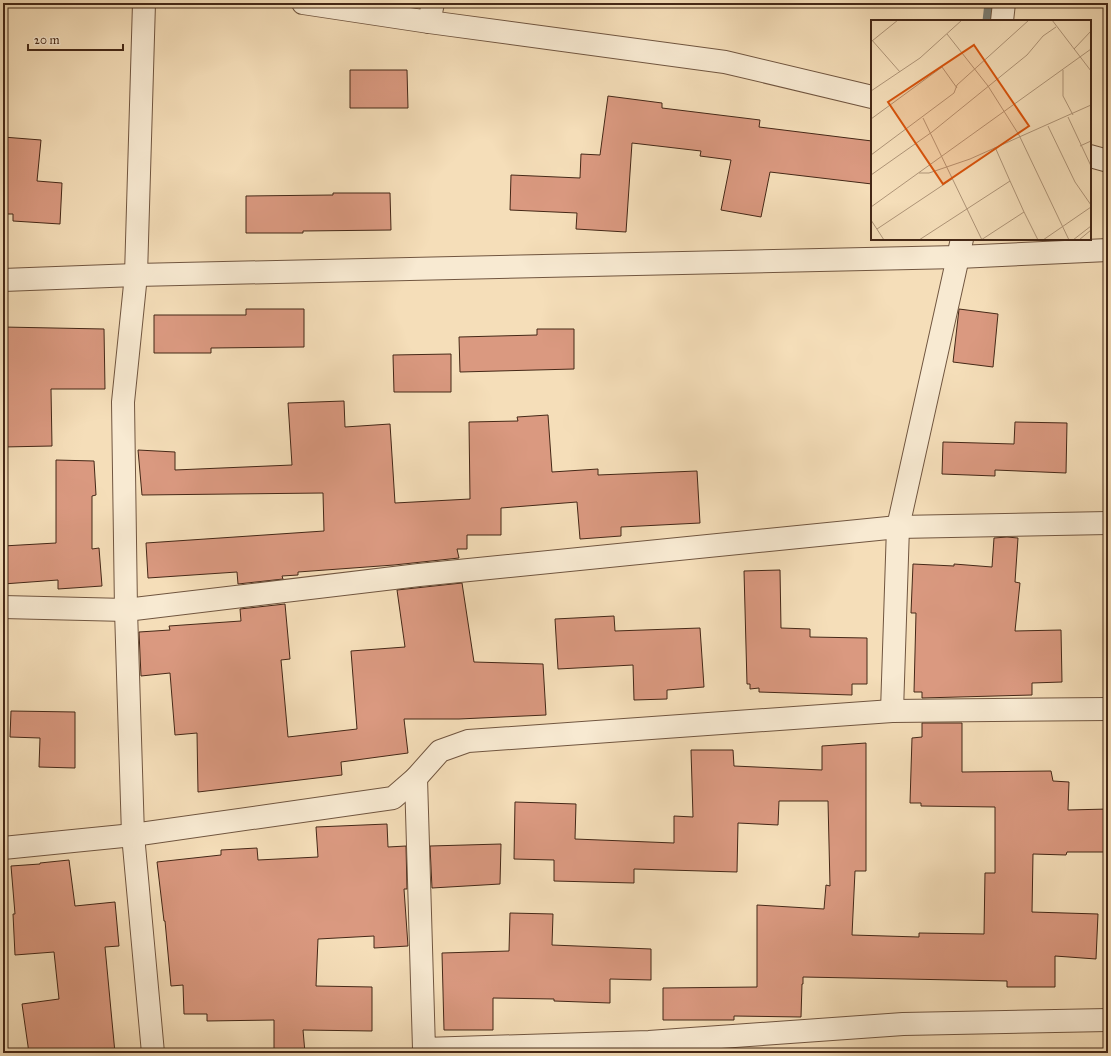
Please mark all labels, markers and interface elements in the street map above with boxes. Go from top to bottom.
inset map [871,20,1091,240]
scale bar [28,26,123,52]
text: 20 m [34,33,60,47]

